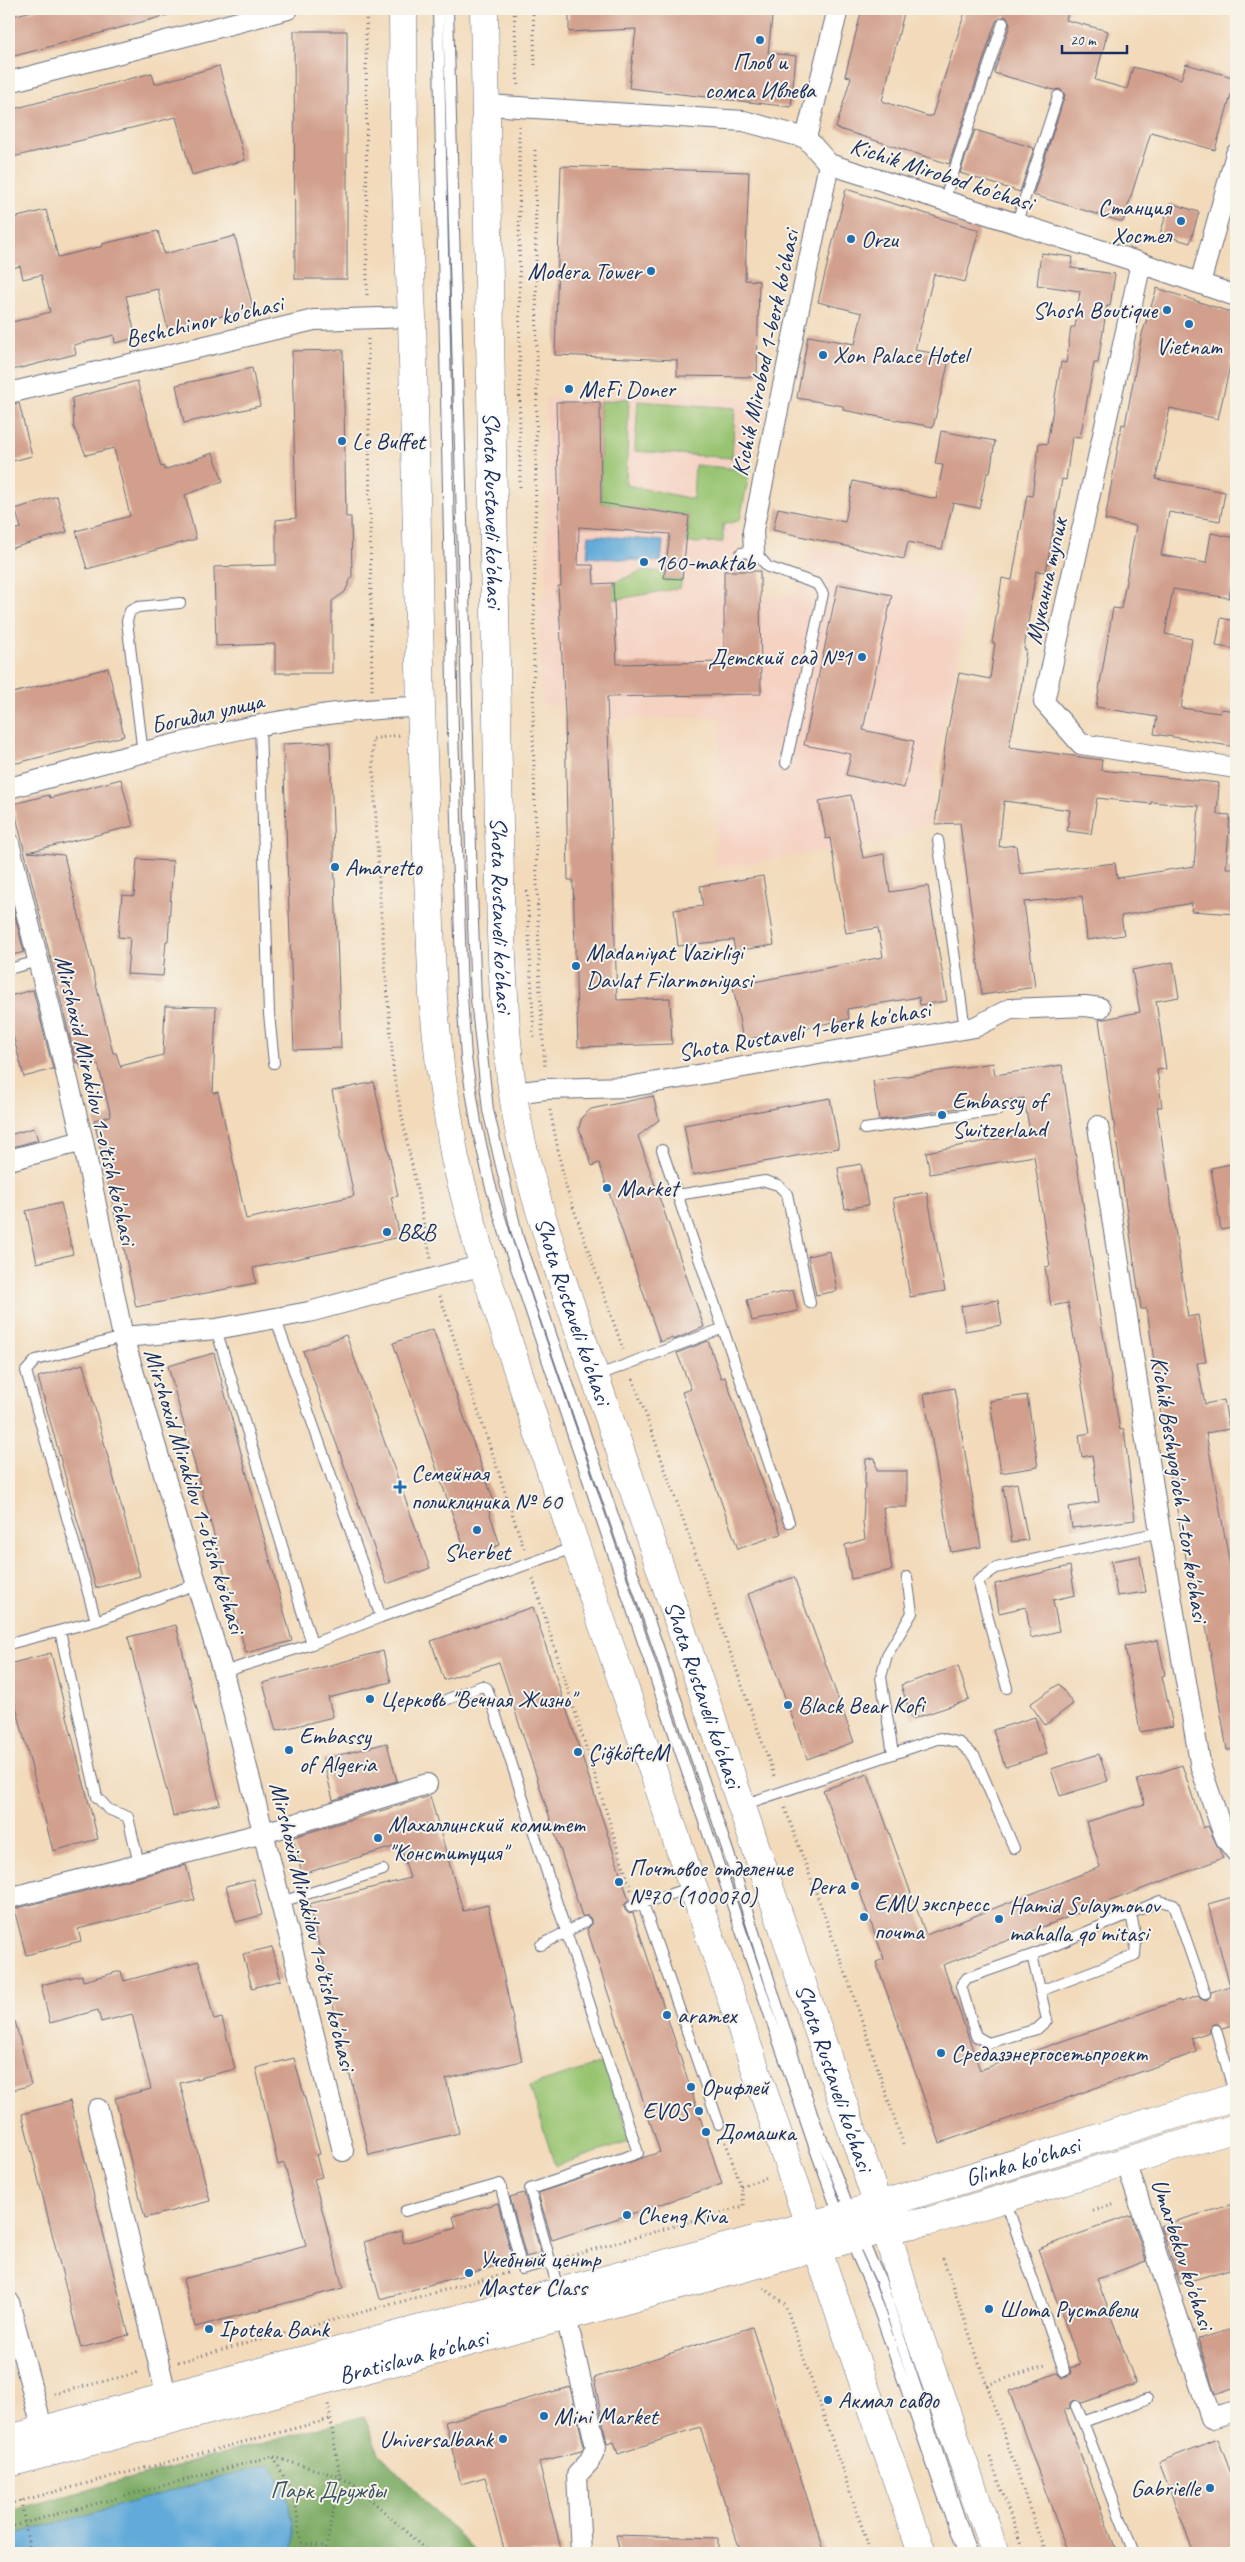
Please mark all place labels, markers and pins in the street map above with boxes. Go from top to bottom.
marker: Плов и сомса Ивлева [754,34,766,46]
place label: Плов и сомса Ивлева [705,47,817,105]
place label: Станция Хостел [1098,192,1173,250]
marker: Станция Хостел [1175,215,1187,227]
place label: Orzu [861,224,900,254]
marker: Orzu [845,233,857,245]
place label: Modera Tower [528,256,643,286]
marker: Modera Tower [645,265,657,277]
place label: Shosh Boutique [1032,295,1159,325]
marker: Shosh Boutique [1161,304,1173,316]
marker: Vietnam [1183,318,1195,330]
place label: Vietnam [1156,331,1223,361]
place label: Xon Palace Hotel [833,340,972,370]
marker: Xon Palace Hotel [817,349,829,361]
place label: MeFi Doner [579,374,678,404]
marker: MeFi Doner [563,383,575,395]
place label: Le Buffet [352,426,427,456]
marker: Le Buffet [336,435,348,447]
place label: 160-maktab [654,547,756,577]
marker: 160-maktab [638,556,650,568]
place label: Детский сад №1 [708,642,853,672]
marker: Детский сад №1 [856,651,868,663]
place label: Amaretto [345,852,423,882]
marker: Amaretto [329,861,341,873]
place label: Madaniyat Vazirligi Davlat Filarmoniyasi [586,937,755,995]
marker: Madaniyat Vazirligi Davlat Filarmoniyasi [570,960,582,972]
place label: Embassy of Switzerland [952,1086,1051,1144]
marker: Embassy of Switzerland [936,1109,948,1121]
place label: Market [617,1173,681,1203]
marker: Market [601,1182,613,1194]
place label: B&B [397,1217,437,1247]
marker: B&B [381,1226,393,1238]
place label: Семейная поликлиника № 60 [411,1458,564,1516]
marker: Семейная поликлиника № 60 [393,1480,407,1494]
marker: Sherbet [471,1524,483,1536]
place label: Sherbet [444,1537,512,1567]
place label: Церковь "Вечная Жизнь" [380,1684,580,1714]
place label: Black Bear Kofi [798,1690,927,1720]
marker: Церковь "Вечная Жизнь" [364,1693,376,1705]
marker: Black Bear Kofi [782,1699,794,1711]
place label: Embassy of Algeria [299,1721,378,1779]
place label: ÇiğköfteM [588,1737,672,1767]
marker: Embassy of Algeria [283,1744,295,1756]
marker: ÇiğköfteM [572,1746,584,1758]
place label: Махаллинский комитет "Конституция" [388,1809,586,1867]
marker: Махаллинский комитет "Конституция" [372,1832,384,1844]
place label: Почтовое отделение №70 (100070) [629,1853,795,1911]
place label: Pera [808,1871,846,1901]
marker: Почтовое отделение №70 (100070) [613,1876,625,1888]
marker: Pera [849,1880,861,1892]
place label: EMU экспресс почта [874,1888,990,1946]
place label: Hamid Sulaymonov mahalla qoʻmitasi [1009,1890,1161,1948]
marker: EMU экспресс почта [858,1911,870,1923]
marker: Hamid Sulaymonov mahalla qoʻmitasi [993,1913,1005,1925]
place label: aramex [677,2000,738,2030]
marker: aramex [661,2009,673,2021]
place label: Средазэнергосетьпроект [951,2038,1148,2068]
marker: Средазэнергосетьпроект [935,2047,947,2059]
place label: Орифлей [701,2072,771,2102]
marker: Орифлей [685,2081,697,2093]
place label: EVOS [643,2096,692,2126]
marker: EVOS [693,2105,705,2117]
place label: Домашка [716,2117,798,2147]
marker: Домашка [700,2126,712,2138]
place label: Cheng Kiva [637,2200,729,2230]
marker: Cheng Kiva [621,2209,633,2221]
place label: Учебный центр Master Class [479,2244,602,2302]
marker: Учебный центр Master Class [463,2267,475,2279]
place label: Шота Руставели [999,2294,1140,2324]
marker: Шота Руставели [983,2303,995,2315]
place label: Ipoteka Bank [219,2314,331,2344]
marker: Ipoteka Bank [203,2323,215,2335]
place label: Акмал савдо [838,2385,940,2415]
marker: Акмал савдо [822,2394,834,2406]
place label: Mini Market [554,2401,659,2431]
marker: Mini Market [538,2410,550,2422]
place label: Universalbank [379,2424,495,2454]
marker: Universalbank [497,2433,509,2445]
place label: Gabrielle [1131,2473,1202,2503]
marker: Gabrielle [1204,2482,1216,2494]

